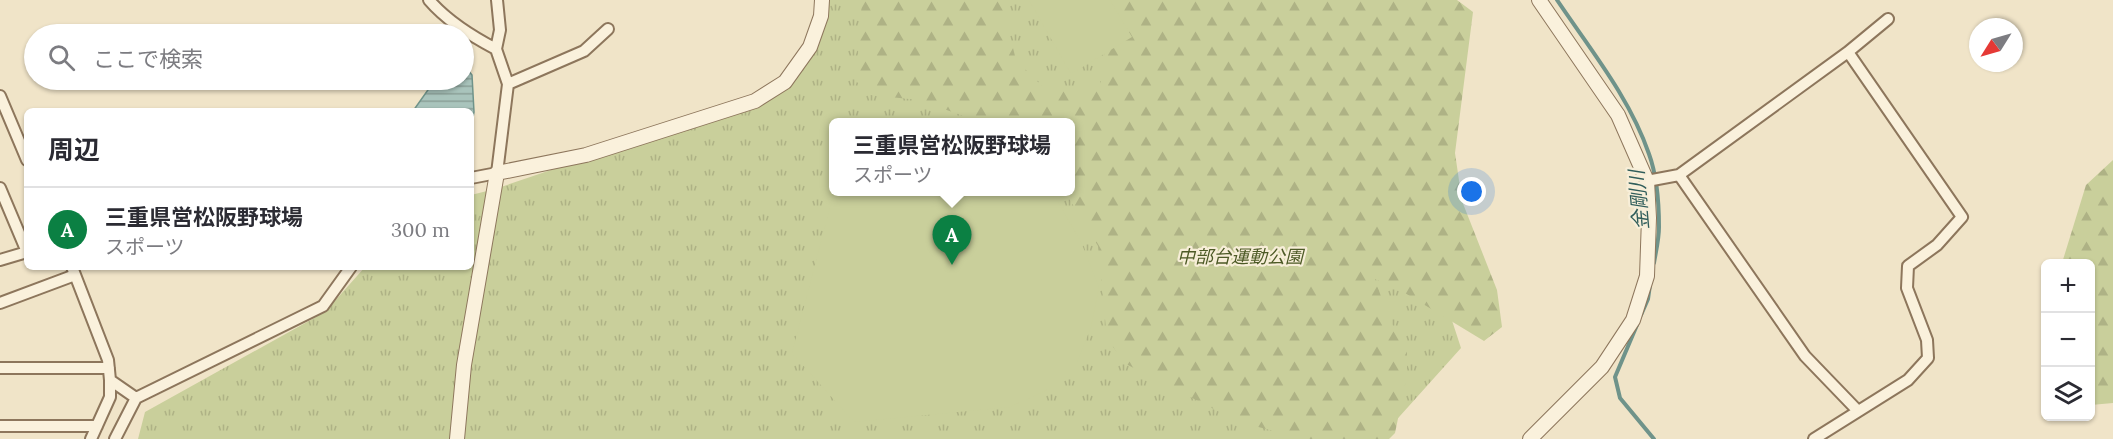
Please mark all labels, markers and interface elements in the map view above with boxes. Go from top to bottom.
north arrow [1969,18,2023,72]
search box [24,24,474,90]
icon: search [45,41,78,74]
text: ここで検索 [93,45,203,73]
popup [829,118,1075,196]
text: 三重県営松阪野球場 [853,131,1051,159]
text: 周辺 [48,133,100,166]
text: スポーツ [853,162,933,187]
water label: 金剛川 [1623,167,1654,231]
your location [1457,177,1486,206]
text: 三重県営松阪野球場 [105,203,303,231]
pin: A [932,216,972,265]
text: A [61,217,74,242]
text: 300 m [391,217,450,242]
text: スポーツ [105,234,185,259]
park label: 中部台運動公園 [1177,245,1306,268]
map controls [2041,259,2095,421]
button: + [2041,259,2095,313]
button: − [2041,313,2095,367]
button: layers [2041,367,2095,421]

